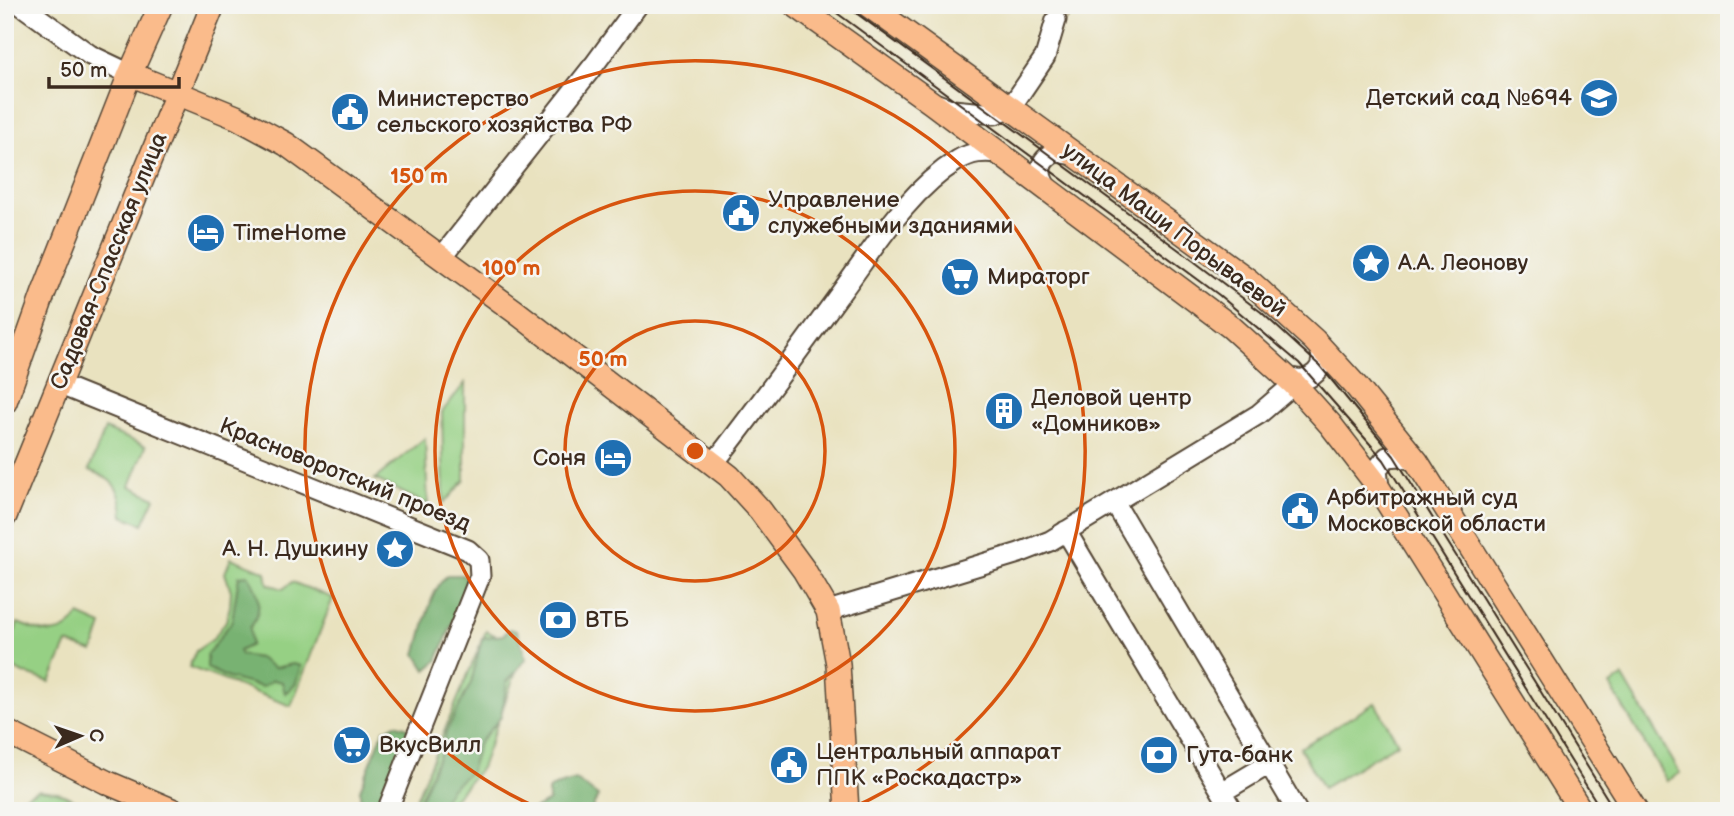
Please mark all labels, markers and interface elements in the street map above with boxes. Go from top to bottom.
scale bar [49,46,178,90]
text: 50 m [60,58,107,83]
school or university icon: Детский сад №694 [1578,77,1620,119]
place label: Детский сад №694 [1366,84,1572,112]
place label: Министерство сельского хозяйства РФ [377,85,633,139]
public building icon: Министерство сельского хозяйства РФ [329,91,371,133]
street label: Садовая-Спасская улица [44,128,174,394]
street label: улица Маши Порываевой [1056,136,1292,324]
text: 150 m [390,164,448,189]
place label: Управление служебными зданиями [768,186,1013,240]
public building icon: Управление служебными зданиями [720,192,762,234]
hotel icon: TimeHome [185,212,227,254]
place label: TimeHome [233,219,347,247]
place icon: А.А. Леонову [1350,242,1392,284]
place label: А.А. Леонову [1397,249,1529,277]
text: 100 m [482,256,540,281]
supermarket icon: Мираторг [939,256,981,298]
place label: Мираторг [987,263,1090,291]
text: 50 m [579,347,627,372]
place label: Деловой центр «Домников» [1031,384,1192,438]
building icon: Деловой центр «Домников» [983,390,1025,432]
street label: Красноворотский проезд [215,412,475,538]
hotel icon: Соня [592,437,634,479]
centre of rings [683,439,707,463]
place label: Соня [533,444,586,472]
place label: Арбитражный суд Московской области [1326,484,1546,538]
public building icon: Арбитражный суд Московской области [1279,490,1321,532]
place icon: А. Н. Душкину [374,528,416,570]
place label: А. Н. Душкину [221,535,368,563]
bank icon: ВТБ [537,599,579,641]
place label: ВТБ [585,606,629,634]
north arrow [46,700,116,770]
supermarket icon: ВкусВилл [331,724,373,766]
text: С [84,728,107,742]
place label: ВкусВилл [379,731,481,759]
bank icon: Гута-банк [1138,734,1180,776]
place label: Центральный аппарат ППК «Роскадастр» [816,738,1061,792]
place label: Гута-банк [1186,741,1294,769]
public building icon: Центральный аппарат ППК «Роскадастр» [768,744,810,786]

